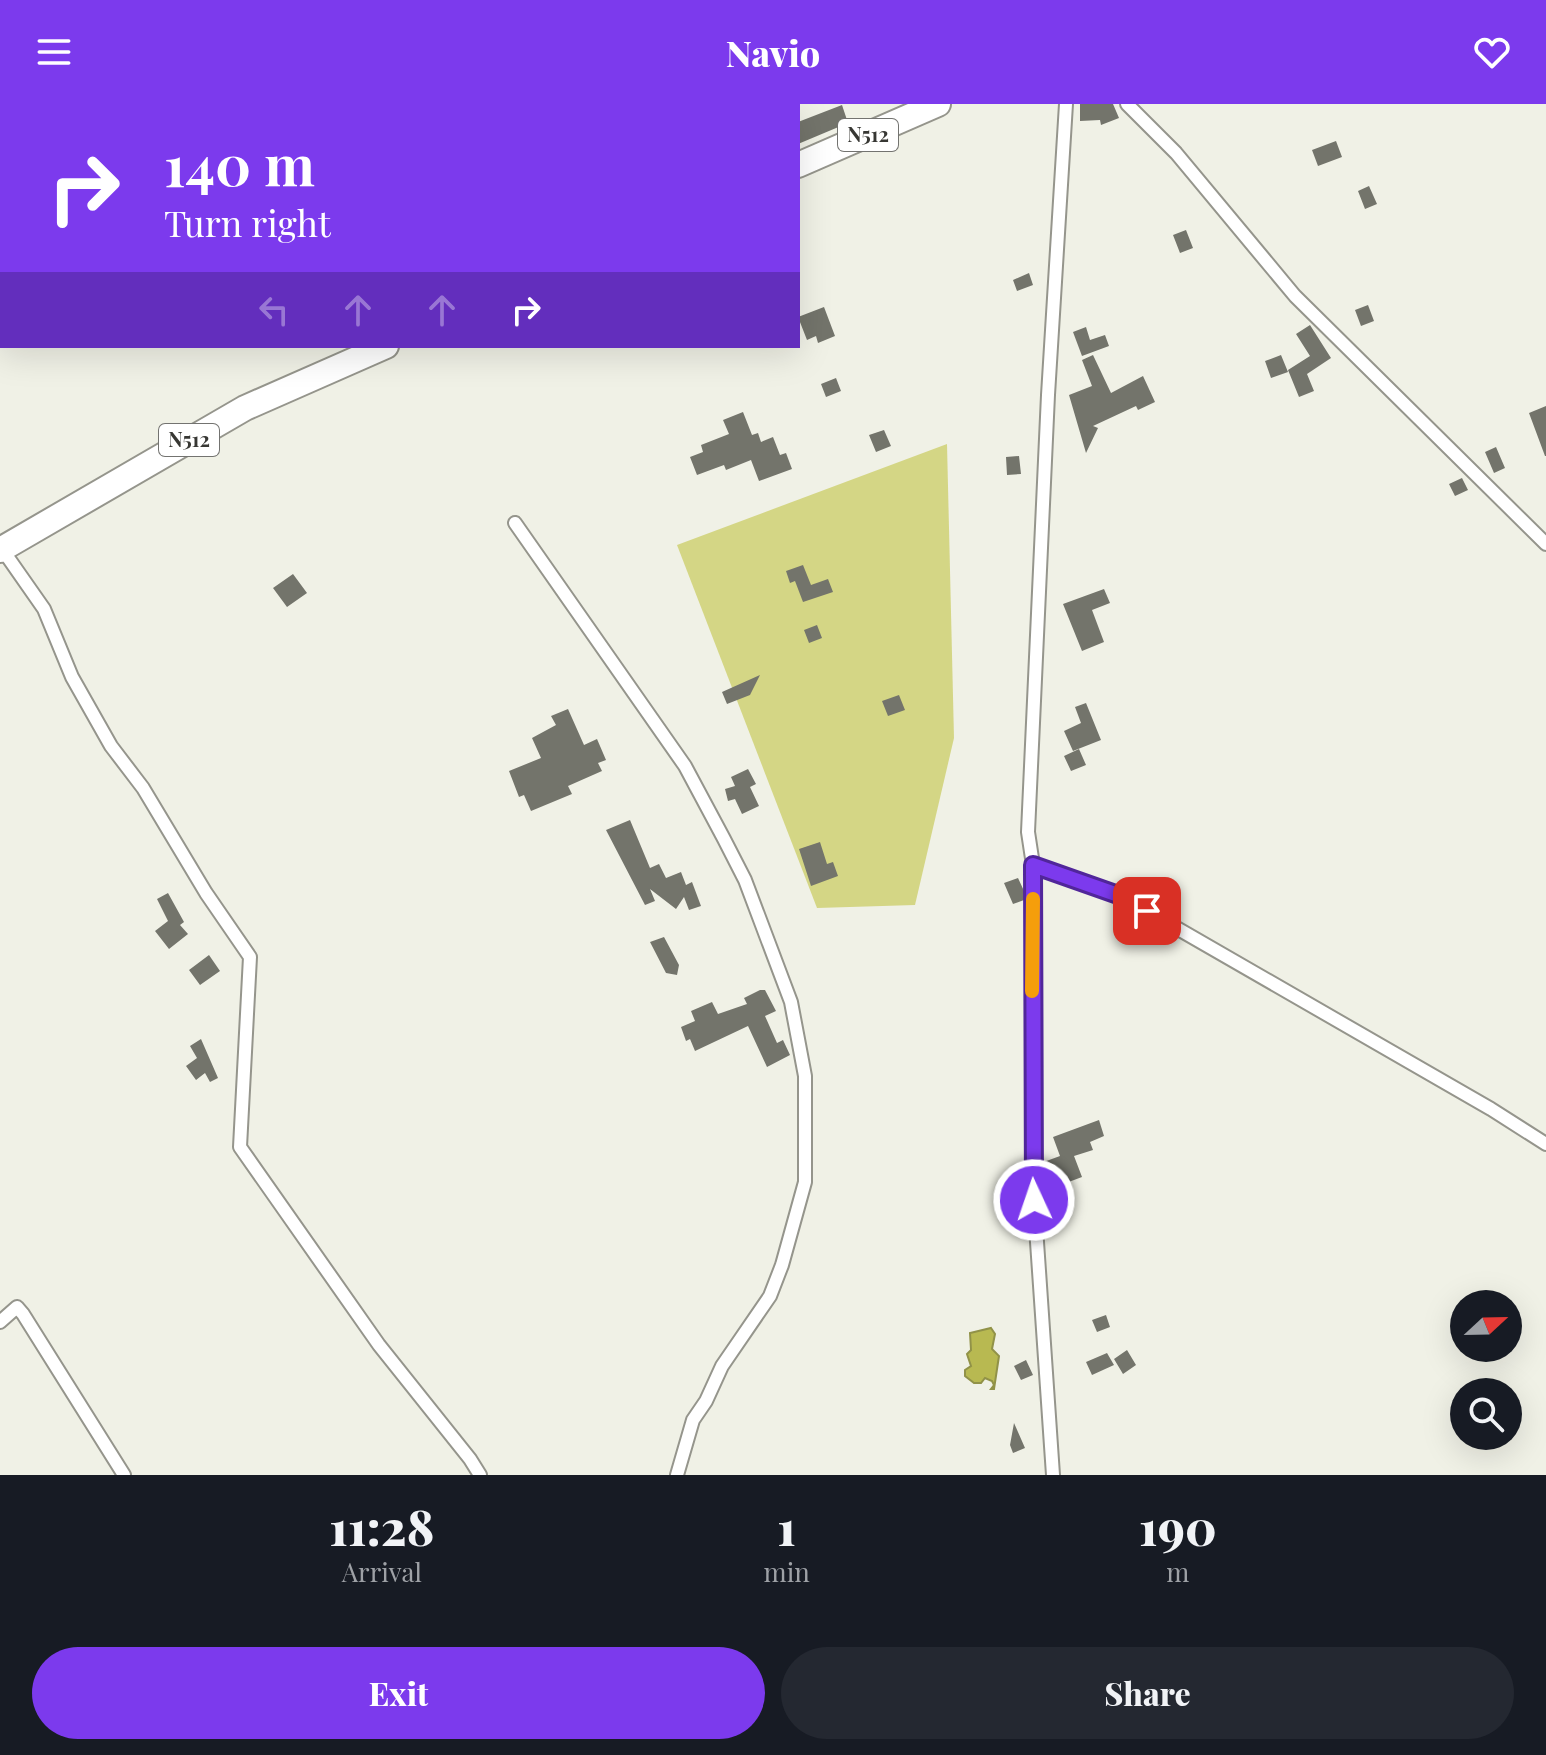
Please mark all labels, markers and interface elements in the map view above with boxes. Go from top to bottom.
text: Navio [726,28,820,76]
icon: menu [32,30,76,74]
icon: heart [1470,30,1514,74]
road number: N512 [838,119,898,151]
text: 140 m [164,126,315,201]
icon: right [32,136,136,240]
text: Turn right [164,198,331,246]
icon: left [252,288,296,332]
icon: ahead [336,288,380,332]
icon: ahead [420,288,464,332]
icon: right [504,288,548,332]
road number: N512 [159,424,219,456]
pin [1113,877,1181,945]
icon: arrive [1125,889,1169,933]
position arrow [992,1158,1076,1242]
north arrow [1450,1290,1522,1362]
map controls [1450,1290,1522,1450]
button: search [1450,1378,1522,1450]
text: 11:28 [329,1494,434,1558]
text: 1 [777,1494,796,1558]
text: 190 [1139,1494,1217,1558]
text: Arrival [342,1554,422,1589]
text: min [764,1554,810,1589]
text: m [1166,1554,1189,1589]
button: Exit [32,1647,765,1739]
button: Share [781,1647,1514,1739]

